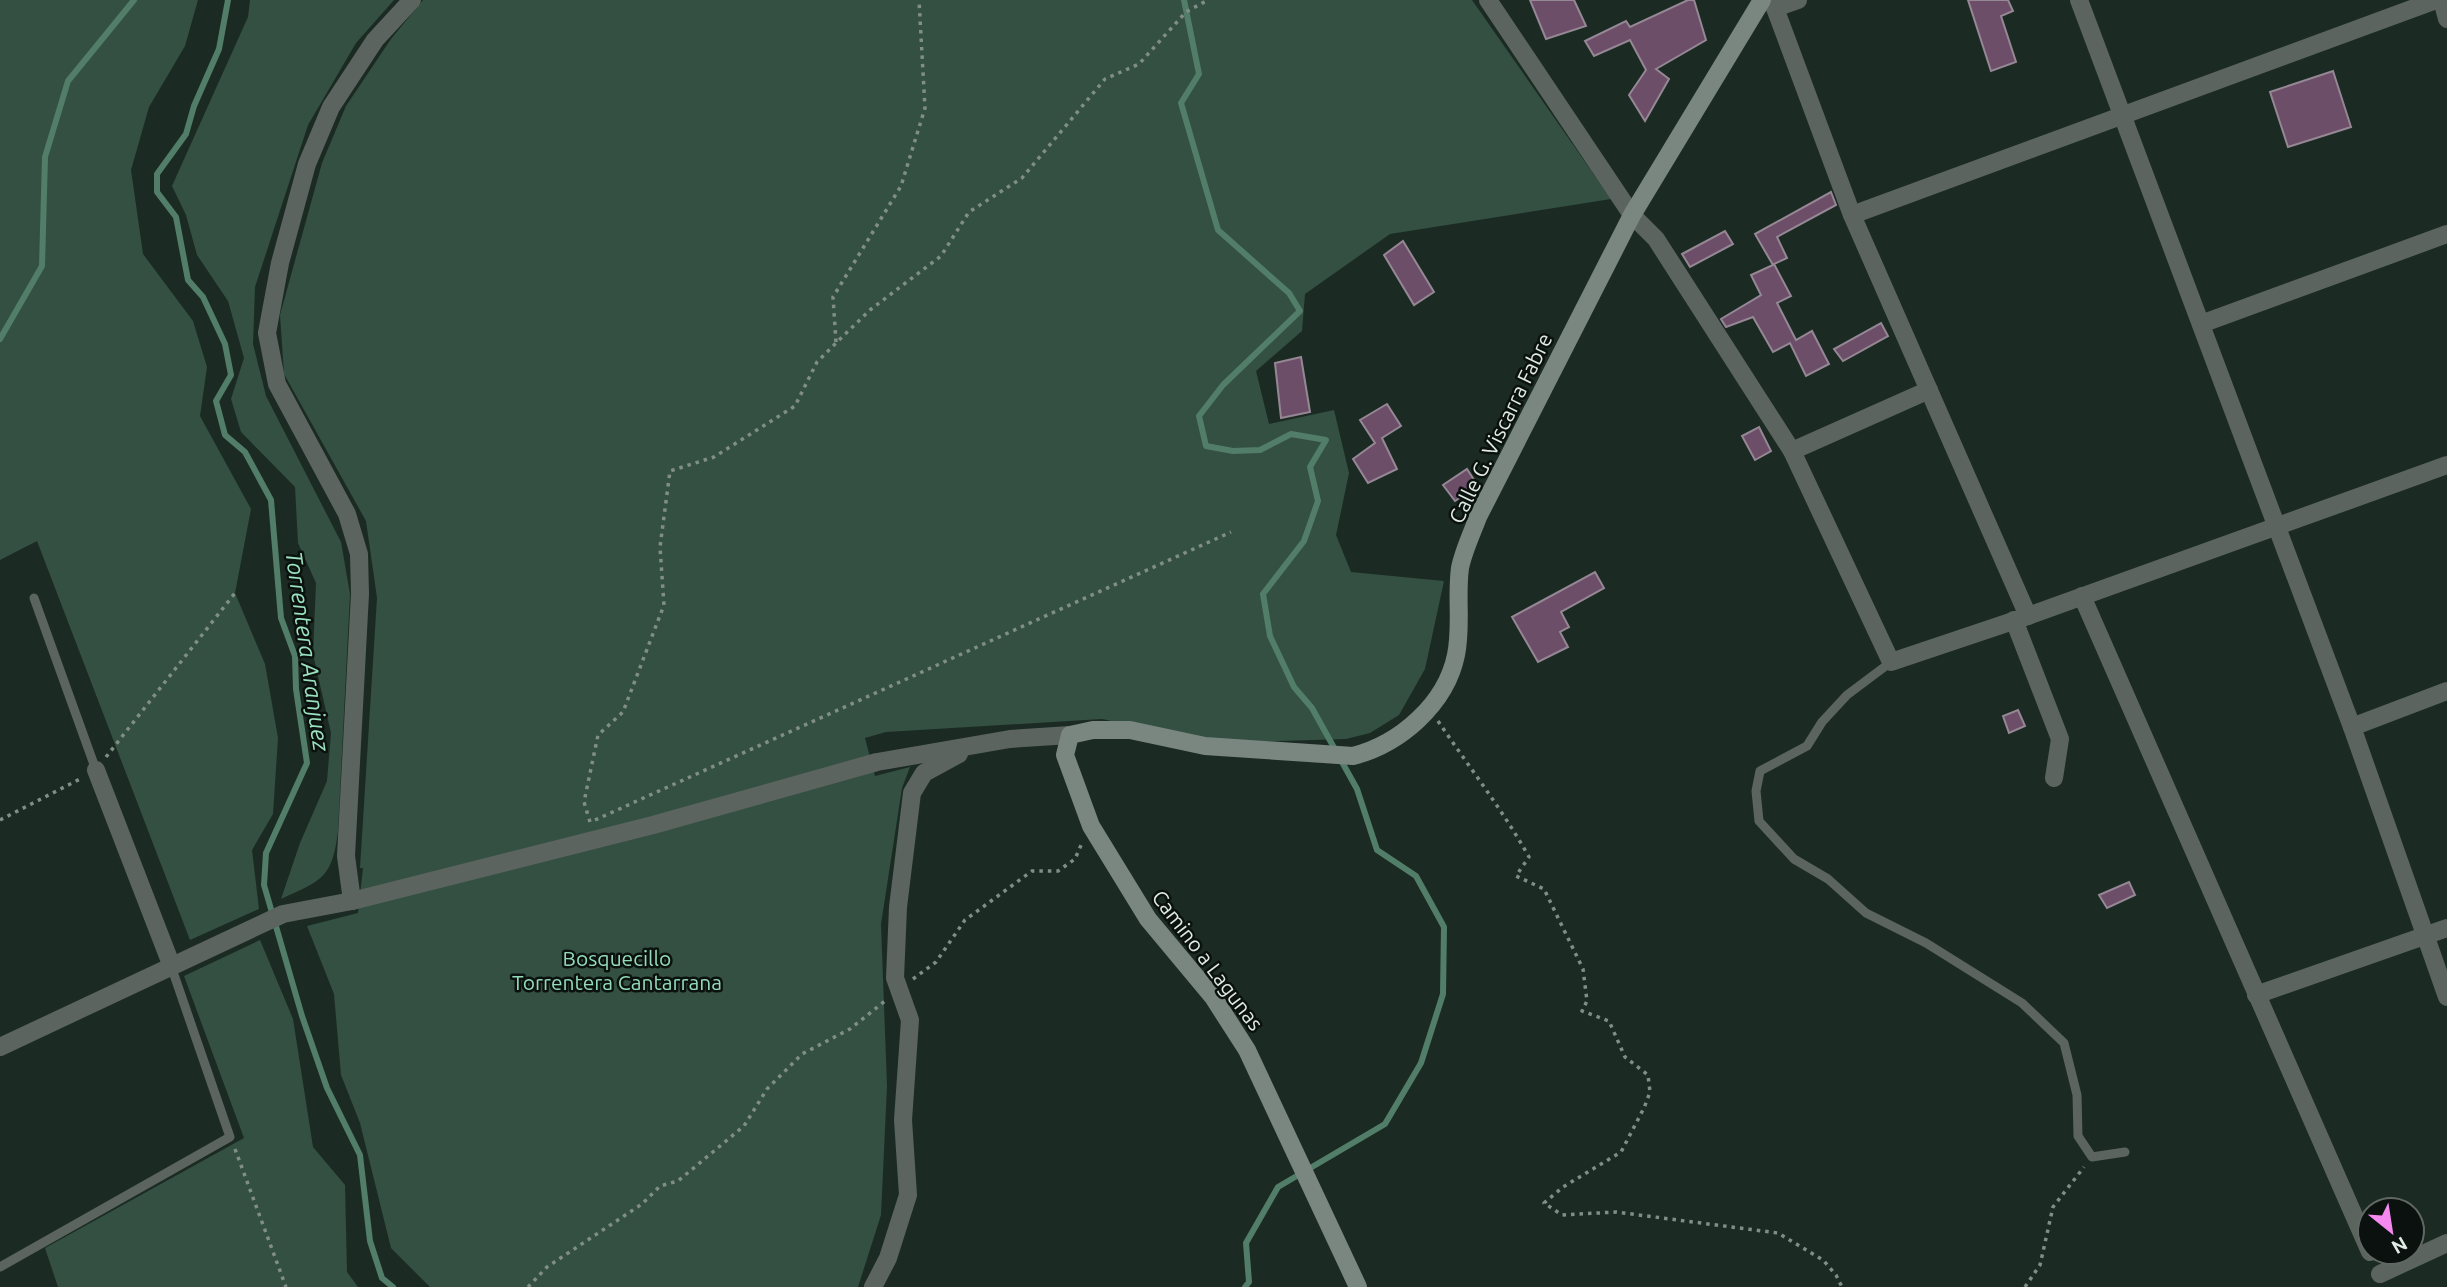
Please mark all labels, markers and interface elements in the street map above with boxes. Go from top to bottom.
street label: Calle G. Viscarra Fabre [1444,329,1556,527]
water label: Torrentera Aranjuez [282,550,335,754]
street label: Camino a Lagunas [1148,885,1268,1035]
park label: Bosquecillo Torrentera Cantarrana [512,946,722,994]
north arrow [2356,1196,2426,1266]
text: N [2388,1233,2411,1259]

